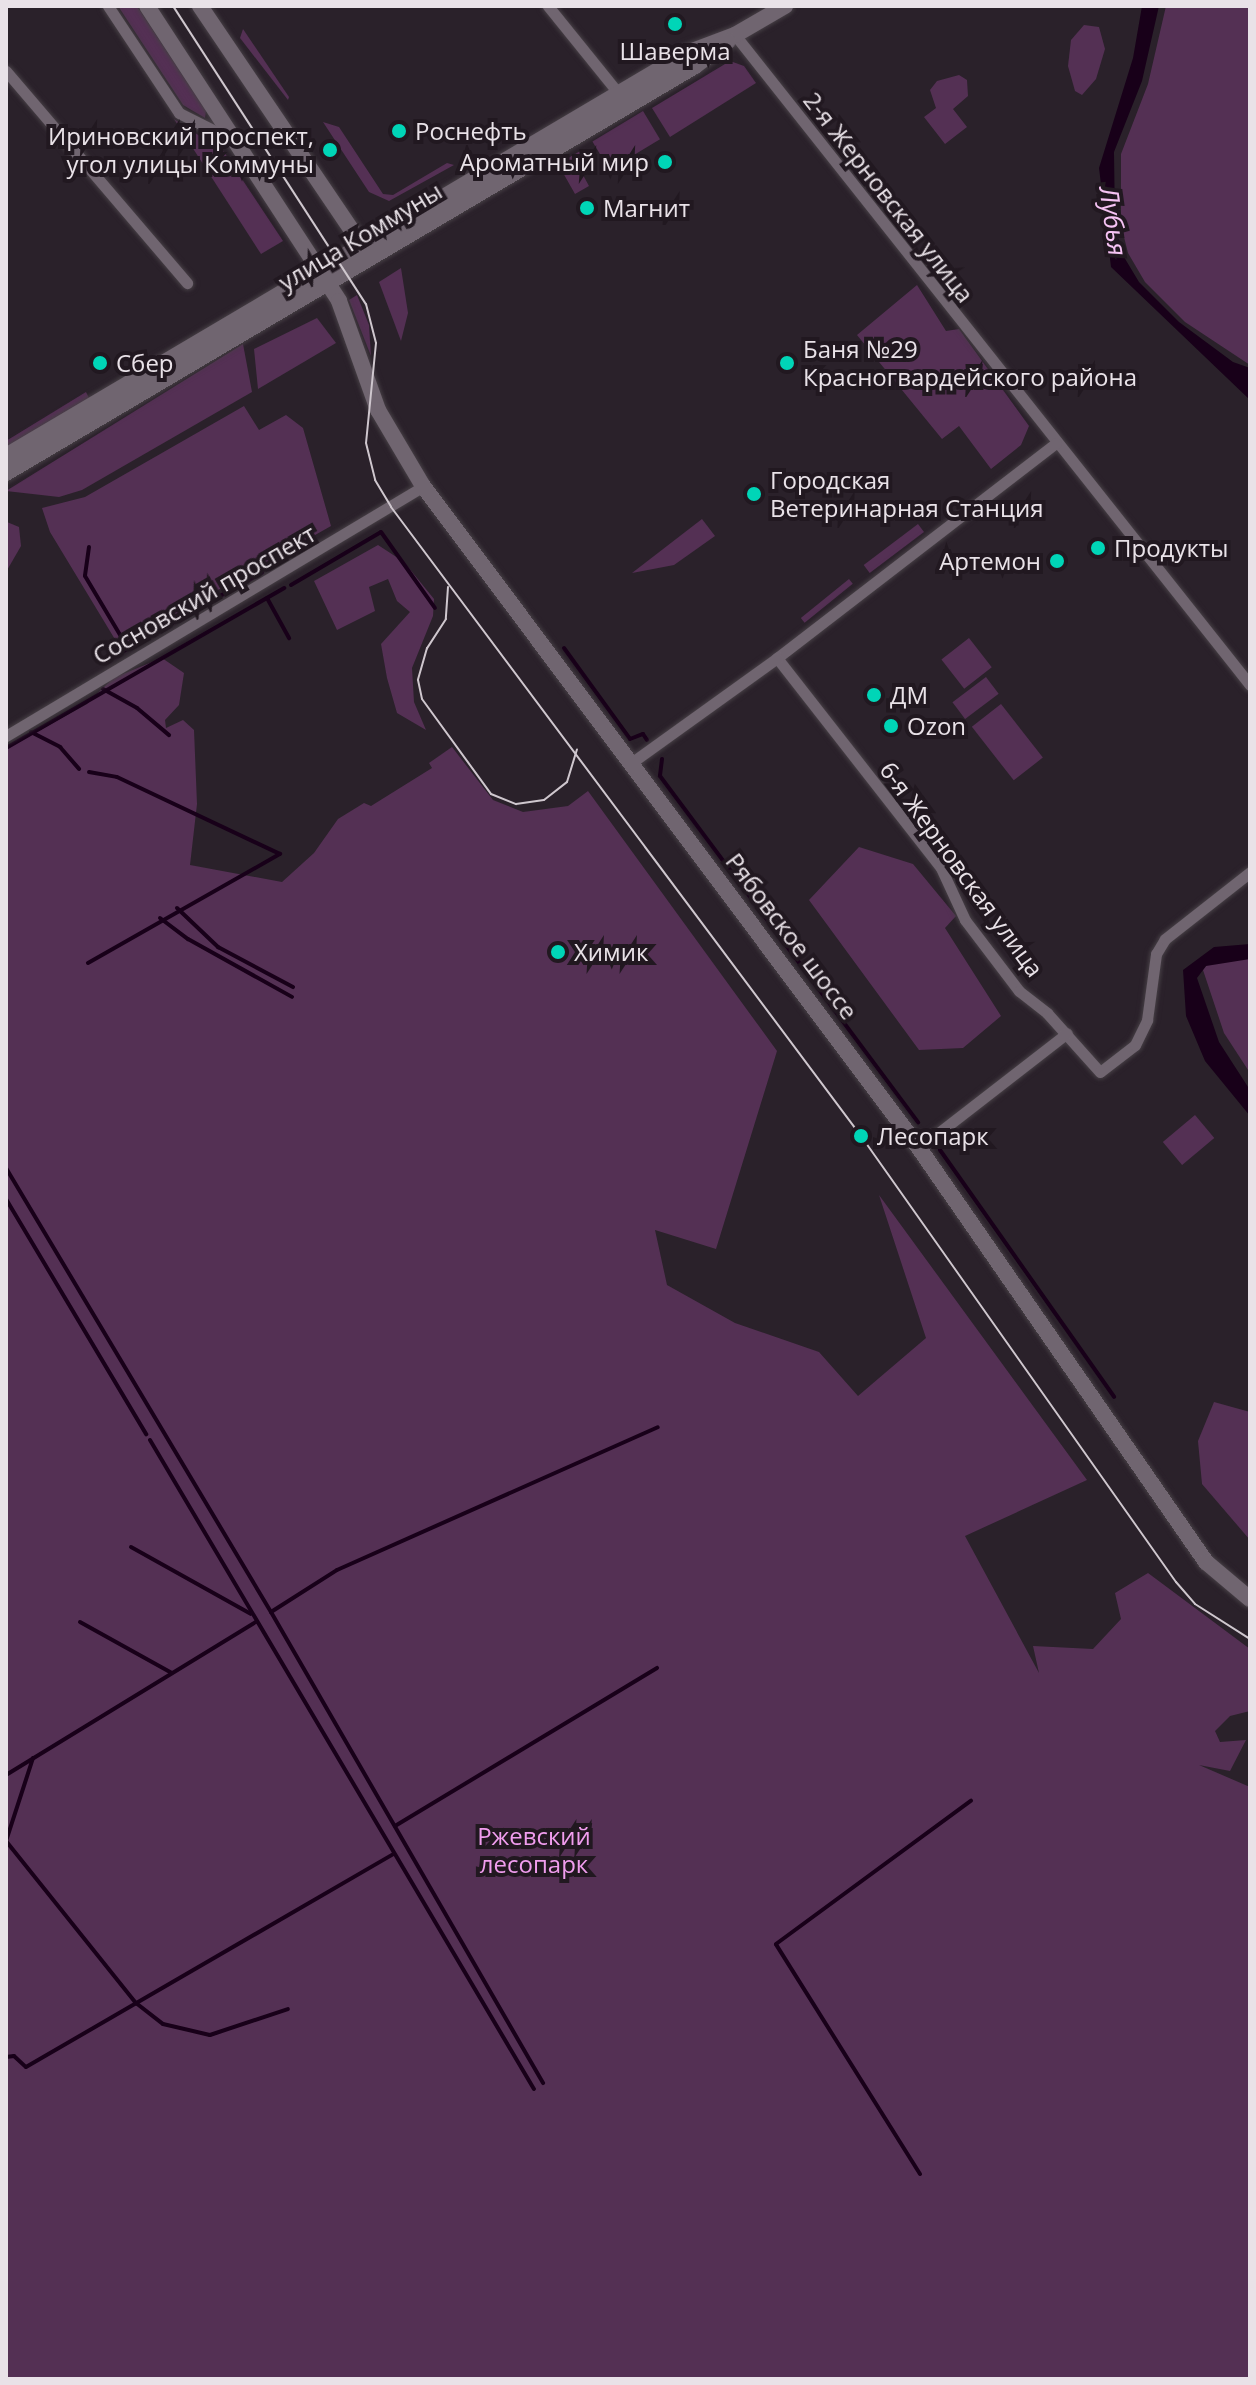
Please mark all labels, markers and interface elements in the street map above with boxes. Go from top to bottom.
marker: Шаверма [666,15,684,33]
place label: Шаверма [620,37,730,65]
street label: 2-я Жерновская улица [798,86,980,308]
place label: Роснефть [415,117,527,145]
place label: Ириновский проспект, угол улицы Коммуны [48,122,314,178]
marker: Роснефть [390,122,408,140]
marker: Ириновский проспект, угол улицы Коммуны [321,141,339,159]
place label: Ароматный мир [460,148,649,176]
marker: Ароматный мир [656,153,674,171]
street label: улица Коммуны [273,176,447,296]
water label: Лубья [1093,184,1133,258]
place label: Магнит [603,194,690,222]
marker: Магнит [578,199,596,217]
place label: Баня №29 Красногвардейского района [803,335,1137,391]
place label: Сбер [116,349,174,377]
marker: Сбер [91,354,109,372]
marker: Баня №29 Красногвардейского района [778,354,796,372]
place label: Городская Ветеринарная Станция [770,466,1043,522]
marker: Городская Ветеринарная Станция [745,485,763,503]
street label: Сосновский проспект [87,518,321,670]
place label: Продукты [1114,534,1229,562]
marker: Продукты [1089,539,1107,557]
place label: Артемон [939,547,1041,575]
marker: Артемон [1048,552,1066,570]
place label: ДМ [890,681,928,709]
marker: ДМ [865,686,883,704]
place label: Ozon [907,712,966,740]
marker: Ozon [882,717,900,735]
street label: 6-я Жерновская улица [874,756,1050,982]
street label: Рябовское шоссе [720,847,864,1025]
place label: Химик [574,938,648,966]
marker: Химик [549,943,567,961]
place label: Лесопарк [877,1122,989,1150]
marker: Лесопарк [852,1127,870,1145]
park label: Ржевский лесопарк [477,1822,591,1878]

